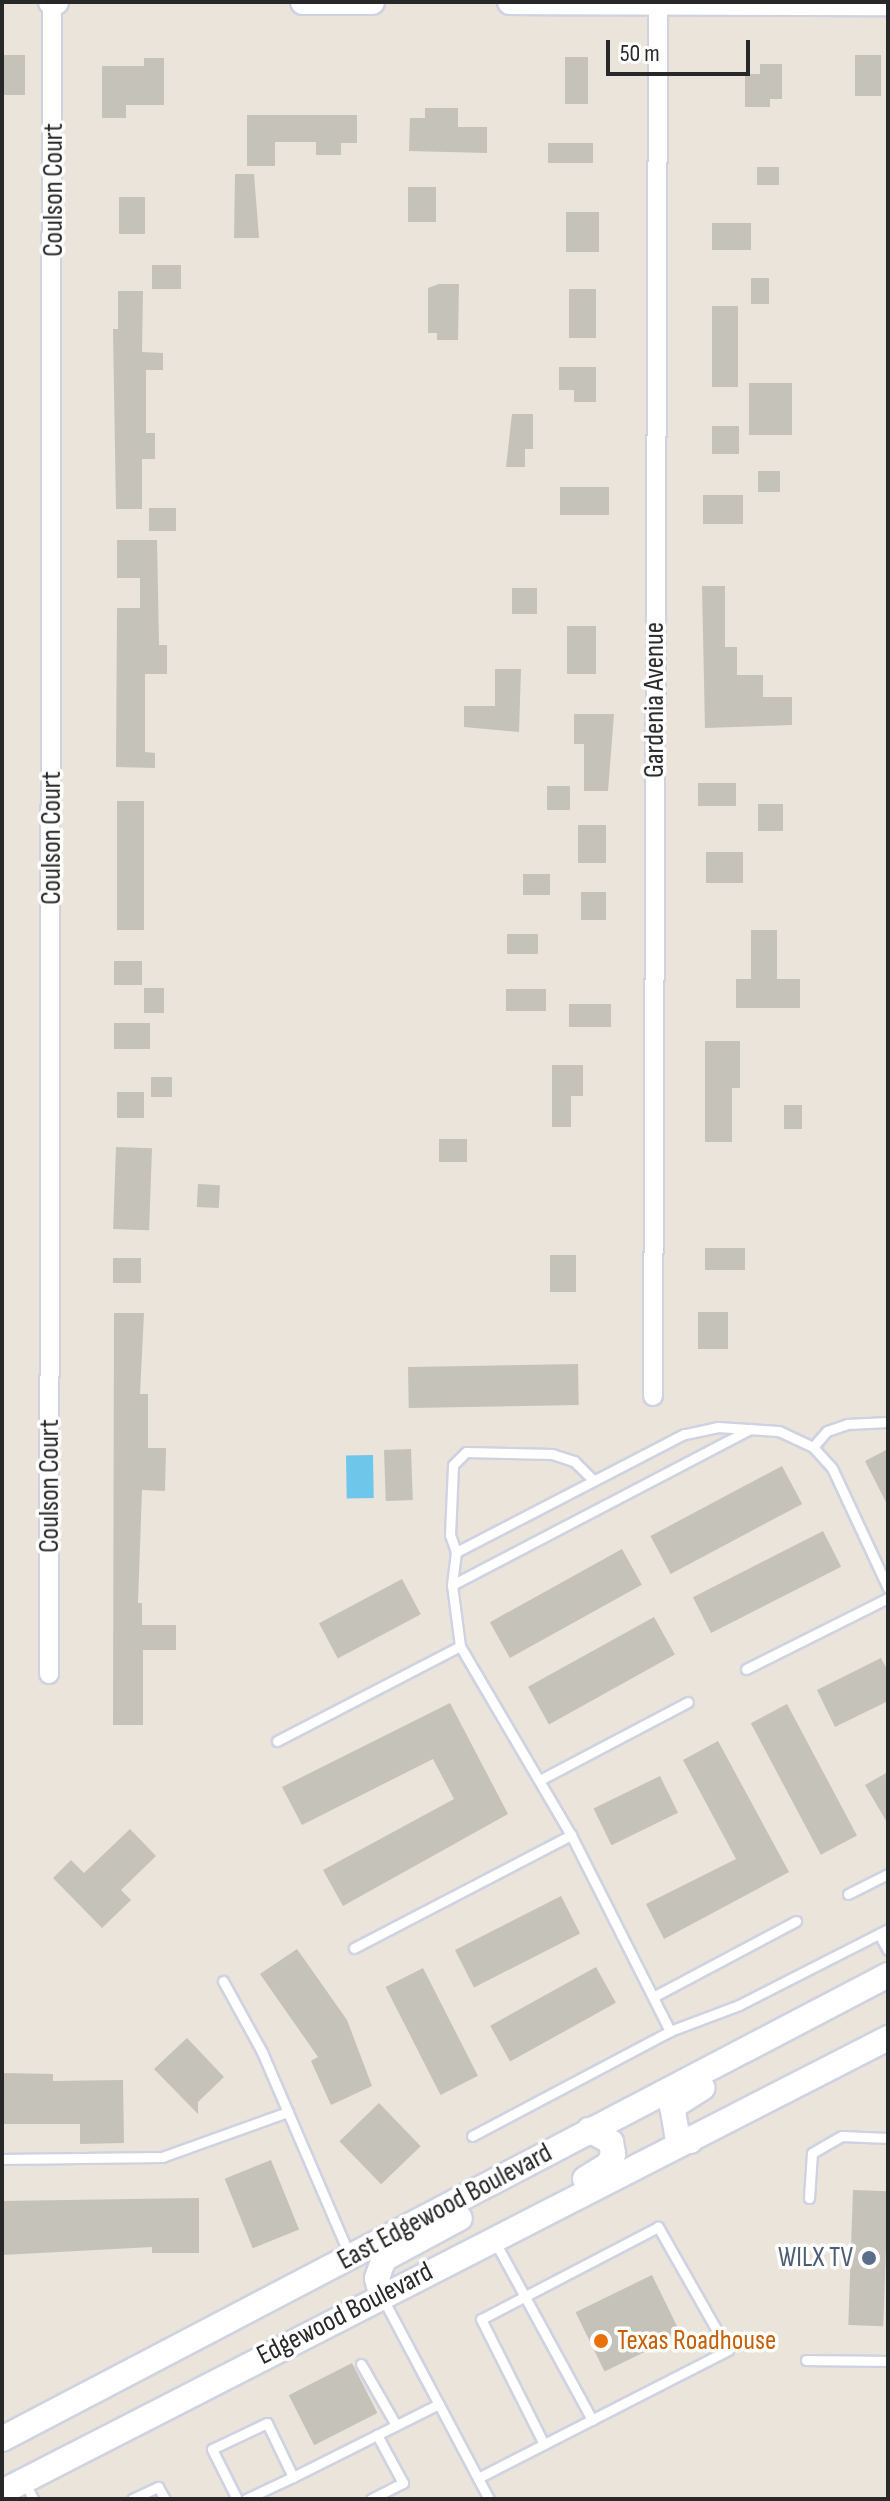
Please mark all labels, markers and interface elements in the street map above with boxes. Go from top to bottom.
scale bar [610,24,754,74]
text: 50 m [620,39,660,68]
street label: Coulson Court [37,123,71,257]
street label: Gardenia Avenue [638,622,672,778]
street label: Coulson Court [35,771,69,905]
street label: Coulson Court [33,1419,67,1553]
street label: East Edgewood Boulevard [332,2136,558,2278]
place label: WILX TV [778,2241,853,2275]
marker: WILX TV [860,2249,878,2267]
street label: Edgewood Boulevard [252,2255,438,2373]
place label: Texas Roadhouse [617,2324,776,2358]
marker: Texas Roadhouse [592,2332,610,2350]

